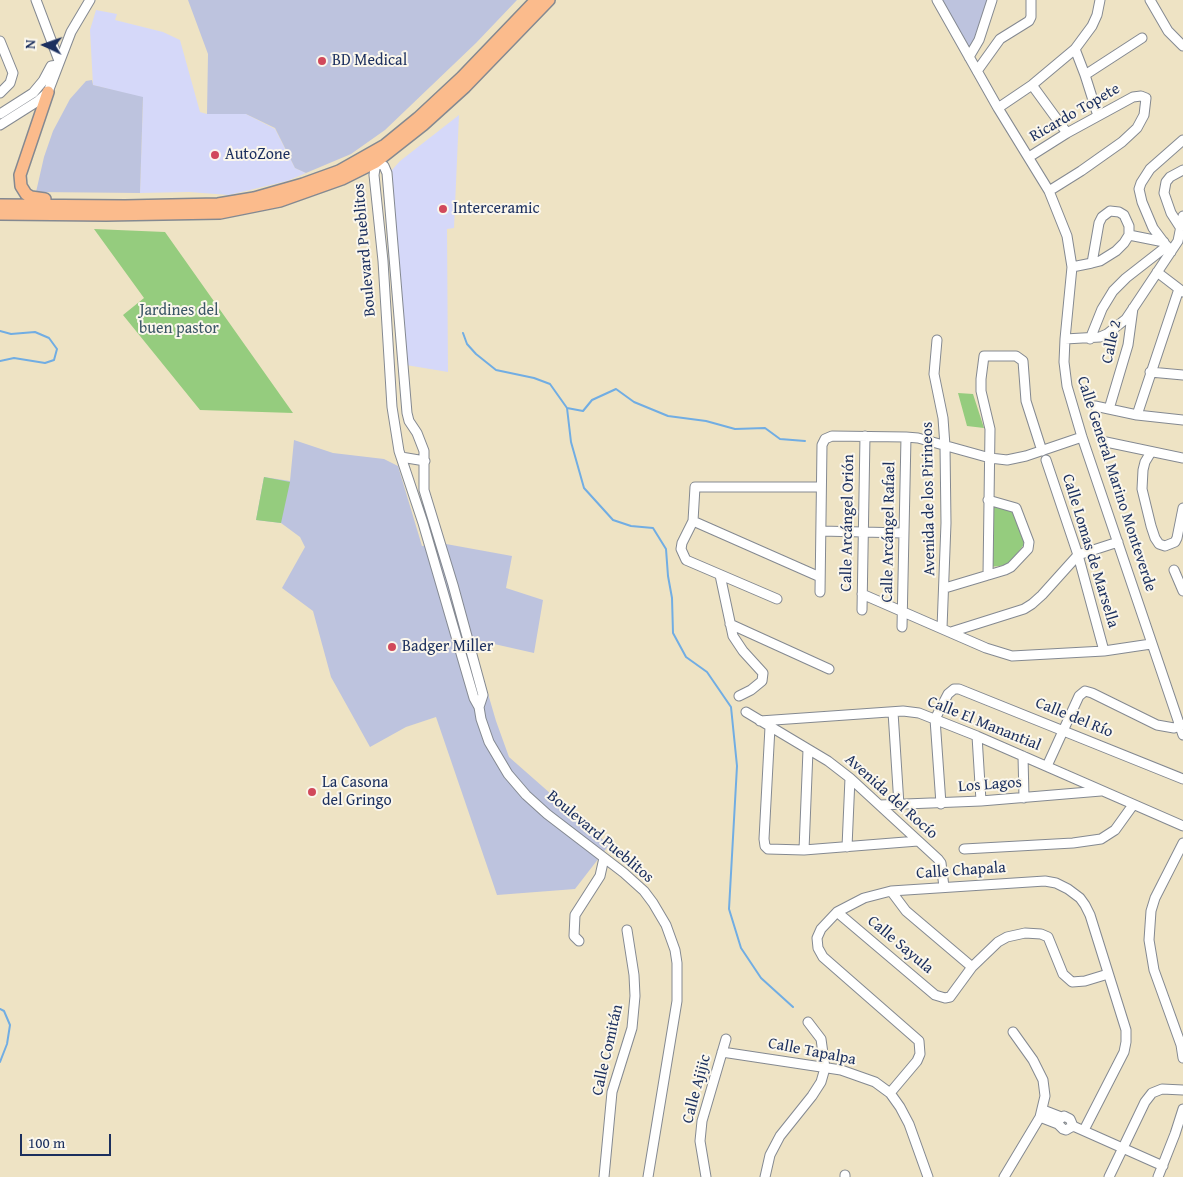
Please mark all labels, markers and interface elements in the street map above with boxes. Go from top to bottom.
north arrow [20,20,70,70]
text: N [20,39,40,49]
place label: BD Medical [332,51,407,71]
marker: BD Medical [316,55,328,67]
street label: Ricardo Topete [1027,79,1123,147]
place label: AutoZone [225,145,290,165]
marker: AutoZone [209,149,221,161]
street label: Boulevard Pueblitos [350,183,380,317]
place label: Interceramic [453,199,540,219]
marker: Interceramic [437,203,449,215]
park label: Jardines del buen pastor [139,301,219,339]
street label: Calle 2 [1098,318,1126,366]
street label: Calle General Marino Monteverde [1072,374,1160,594]
street label: Avenida de los Pirineos [918,422,940,576]
street label: Calle Arcángel Orión [837,454,859,592]
street label: Calle Arcángel Rafael [878,461,900,603]
street label: Calle Lomas de Marsella [1057,472,1123,630]
place label: Badger Miller [402,637,493,657]
marker: Badger Miller [386,641,398,653]
street label: Calle El Manantial [924,692,1044,756]
street label: Calle del Río [1032,694,1116,742]
street label: Avenida del Rocío [841,750,941,844]
place label: La Casona del Gringo [322,773,392,811]
street label: Los Lagos [958,773,1022,797]
marker: La Casona del Gringo [306,786,318,798]
street label: Boulevard Pueblitos [543,787,657,887]
street label: Calle Chapala [916,858,1006,884]
street label: Calle Sayula [863,912,937,978]
street label: Calle Comitán [588,1003,628,1097]
street label: Calle Tapalpa [766,1034,858,1070]
street label: Calle Ajijic [679,1052,715,1126]
scale bar [22,1124,114,1156]
text: 100 m [28,1132,65,1153]

